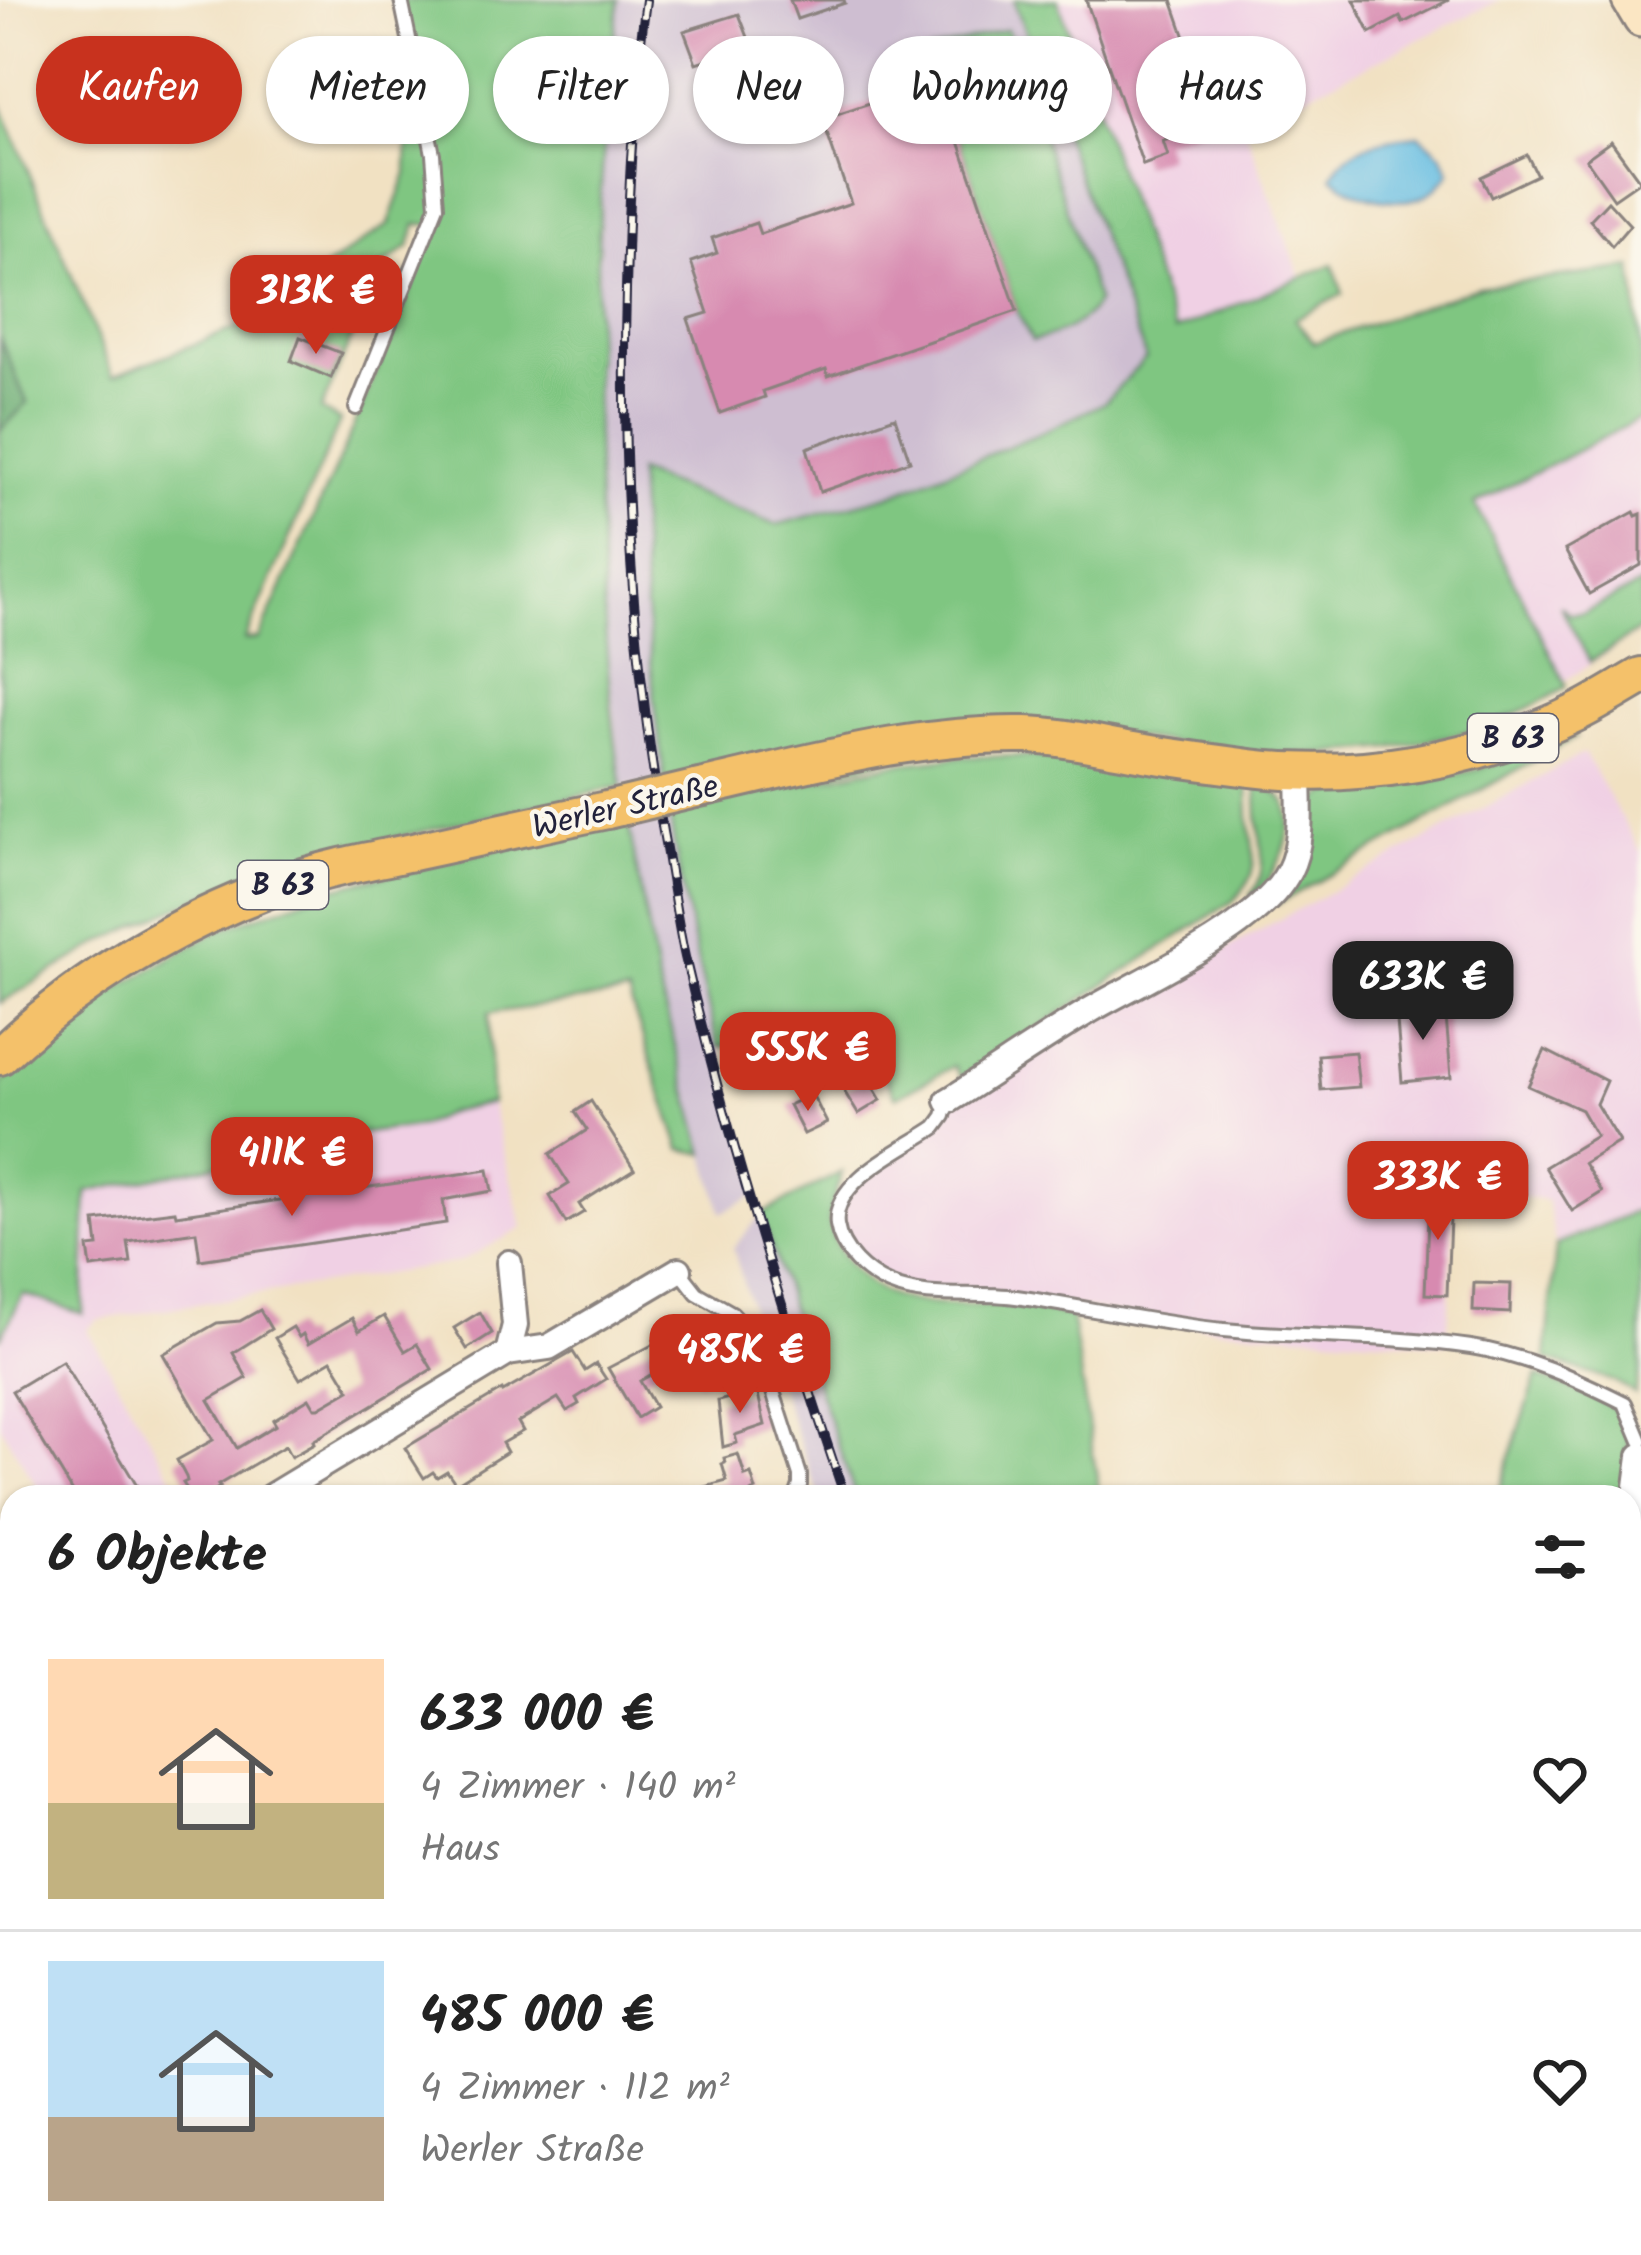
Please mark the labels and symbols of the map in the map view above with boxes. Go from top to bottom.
pin: 313K € [218,255,414,357]
road number: B 63 [1468,714,1558,762]
street label: Werler Straße [527,761,724,856]
road number: B 63 [238,861,328,909]
pin: 633K € [1325,941,1521,1043]
pin: 555K € [710,1012,906,1114]
pin: 411K € [194,1117,390,1219]
pin: 333K € [1340,1141,1536,1243]
pin: 485K € [642,1314,838,1416]

